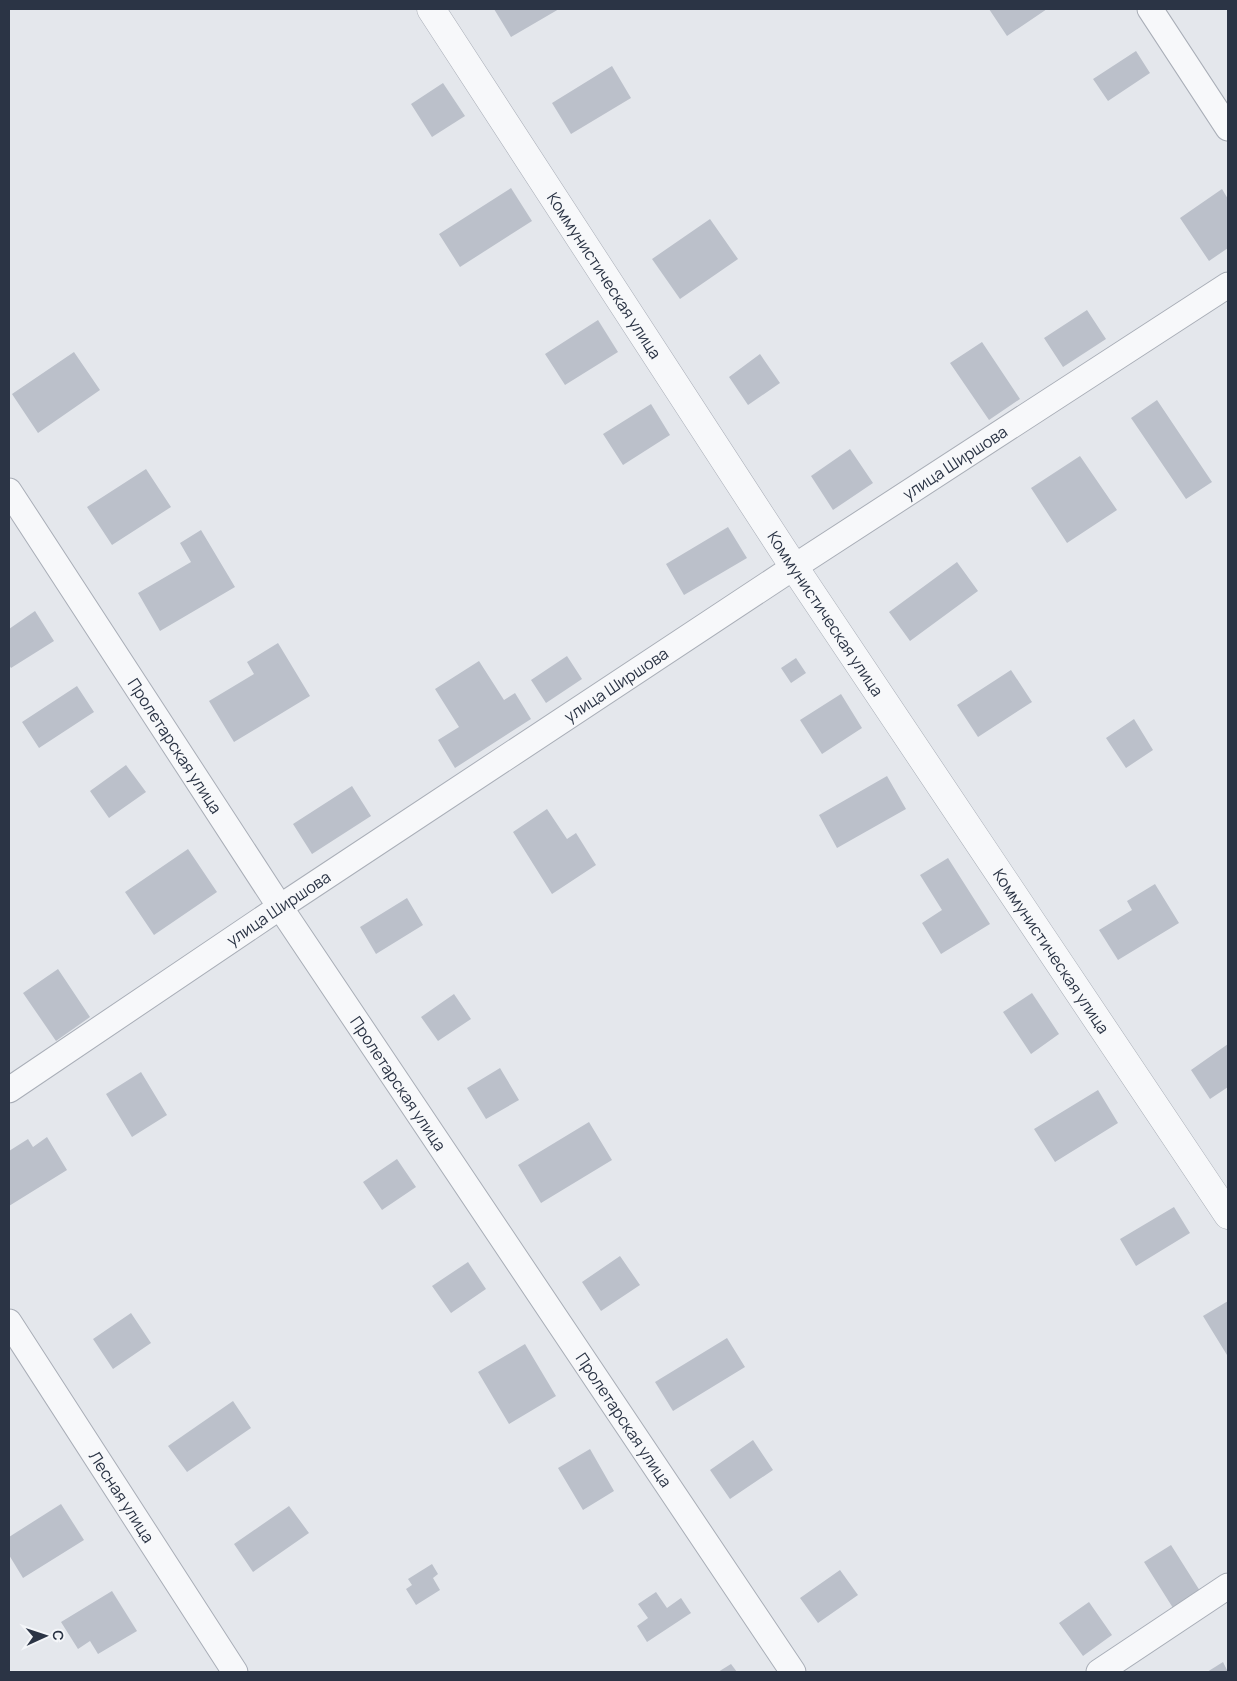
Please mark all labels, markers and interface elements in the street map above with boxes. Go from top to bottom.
street label: Коммунистическая улица [542,188,667,363]
street label: улица Ширшова [898,420,1011,505]
street label: Коммунистическая улица [762,527,889,701]
street label: улица Ширшова [560,642,672,727]
street label: Пролетарская улица [123,674,227,818]
street label: Коммунистическая улица [988,864,1115,1038]
street label: улица Ширшова [222,866,335,951]
street label: Пролетарская улица [345,1012,451,1155]
street label: Пролетарская улица [571,1348,677,1491]
street label: Лесная улица [84,1447,160,1547]
north arrow [20,1611,70,1661]
text: С [49,1630,68,1641]

